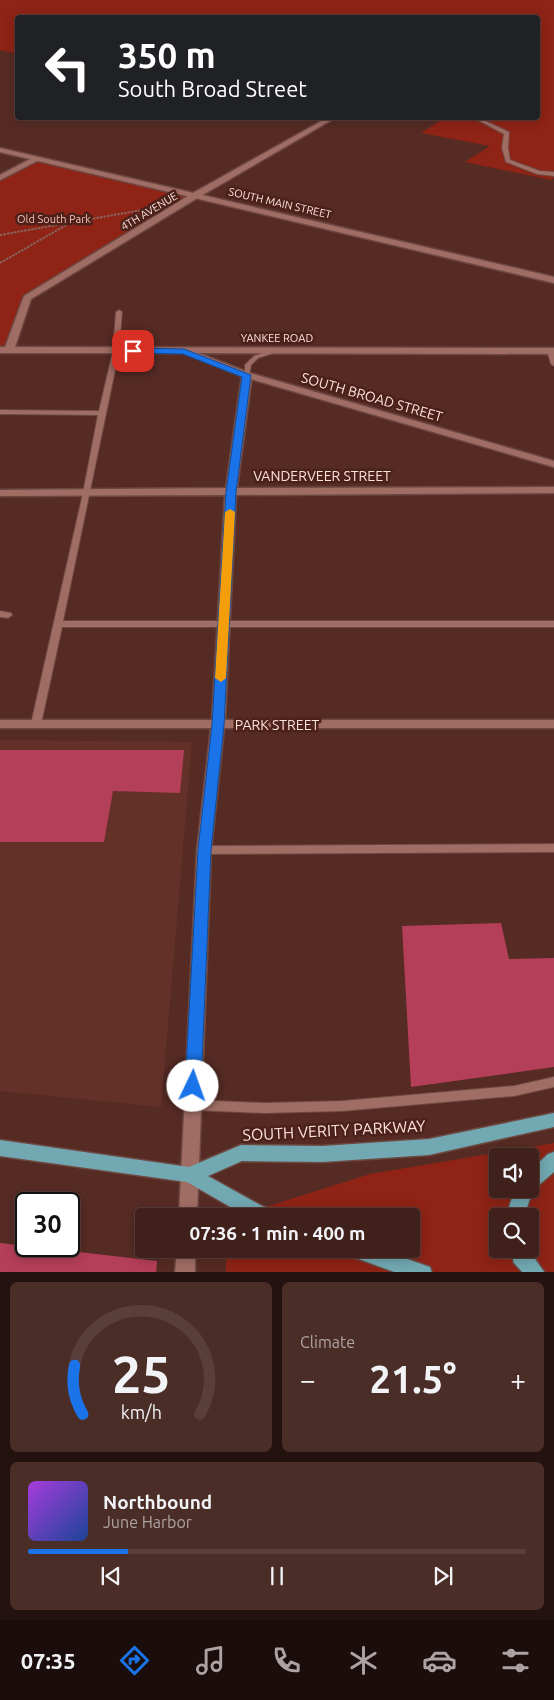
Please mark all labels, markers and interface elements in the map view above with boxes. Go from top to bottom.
icon: left [35,35,100,100]
text: 350 m [118,35,216,75]
text: South Broad Street [118,76,307,101]
street label: SOUTH MAIN STREET [227,185,333,221]
street label: 4TH AVENUE [119,189,179,233]
park label: Old South Park [17,213,91,225]
pin [112,330,154,372]
street label: YANKEE ROAD [241,332,313,344]
icon: arrive [119,337,147,365]
street label: SOUTH BROAD STREET [299,369,445,425]
street label: VANDERVEER STREET [253,468,391,484]
street label: PARK STREET [235,717,320,733]
position arrow [166,1059,218,1111]
street label: SOUTH VERITY PARKWAY [242,1116,427,1144]
map controls [489,1148,539,1258]
button: sound [489,1148,539,1198]
speed limit sign: 30 [15,1192,80,1257]
button: search [489,1208,539,1258]
text: 07:36 · 1 min · 400 m [190,1222,365,1244]
text: Climate [300,1333,355,1351]
text: 25 [112,1345,170,1403]
text: 21.5° [369,1358,457,1400]
text: − [300,1364,316,1395]
text: + [510,1364,526,1395]
text: km/h [120,1402,162,1422]
text: Northbound [103,1491,212,1513]
text: June Harbor [103,1513,192,1531]
icon: previous [97,1562,125,1590]
icon: pause [263,1562,291,1590]
icon: next [429,1562,457,1590]
icon: directions [117,1643,152,1678]
icon: music [193,1643,228,1678]
icon: phone [269,1643,304,1678]
icon: climate [346,1643,381,1678]
icon: car [422,1643,457,1678]
icon: filters [498,1643,533,1678]
text: 07:35 [21,1648,76,1673]

